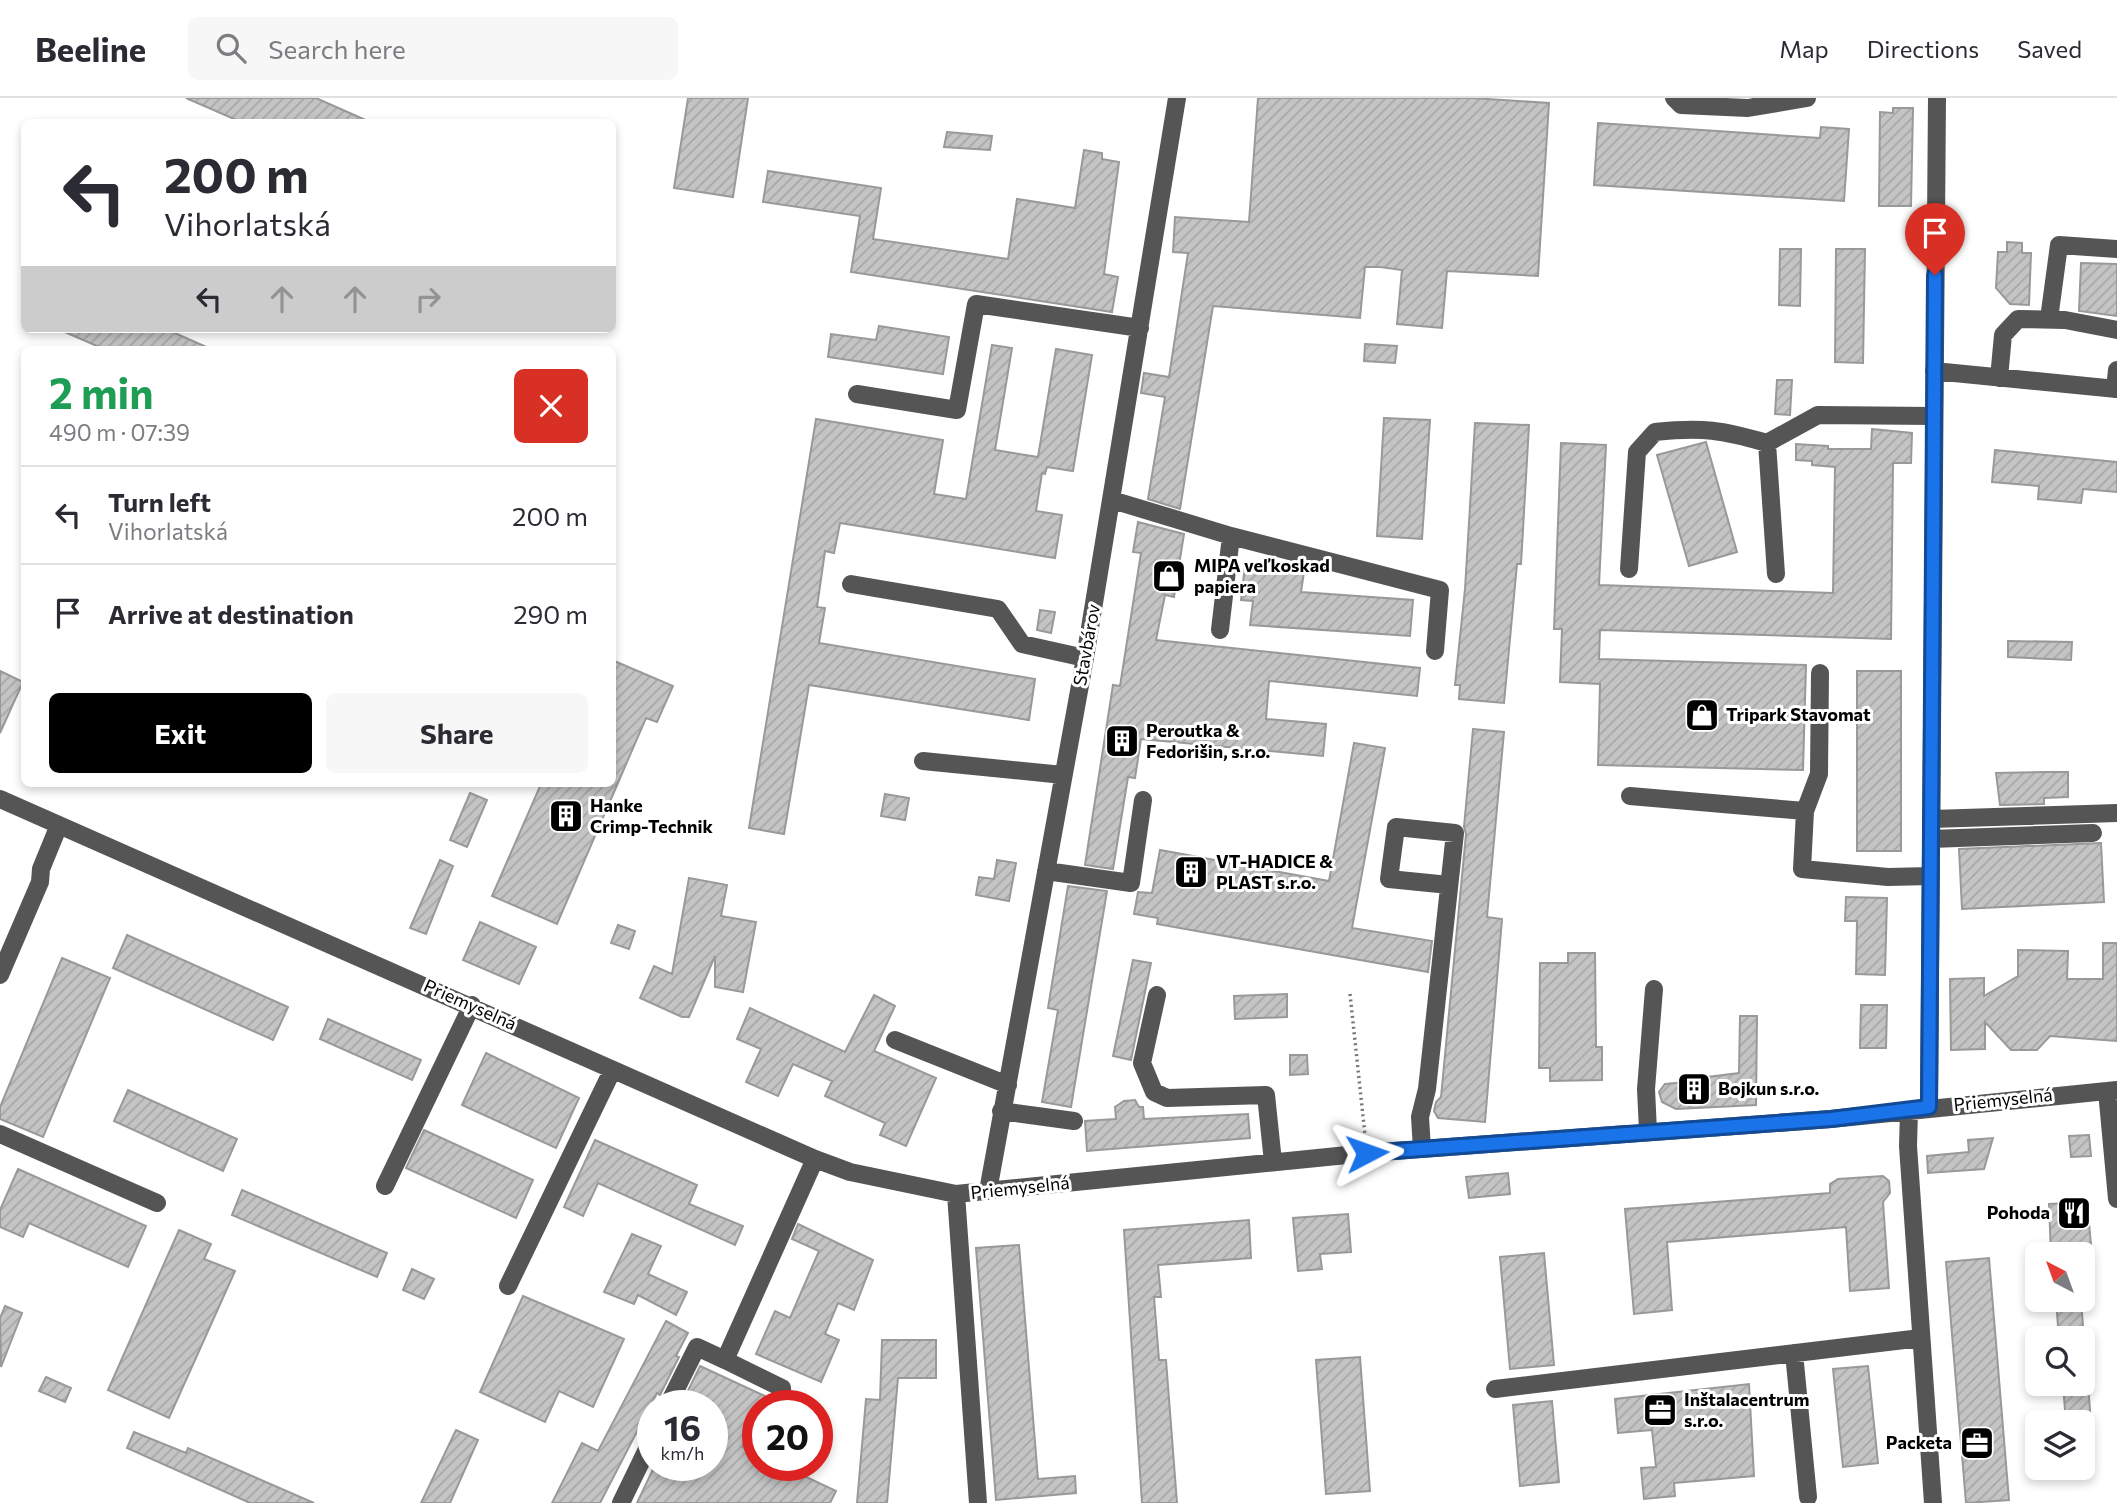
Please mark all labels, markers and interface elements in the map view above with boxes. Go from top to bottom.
search box [188,17,678,80]
text: Beeline [35,28,146,69]
icon: search [212,29,250,67]
text: Search here [268,33,406,64]
text: Map [1779,34,1829,63]
text: Directions [1867,34,1979,63]
text: Saved [2017,34,2082,63]
text: 200 m [164,143,309,203]
icon: left [49,147,140,238]
text: Vihorlatská [164,203,331,243]
pin [1905,203,1965,275]
icon: arrive [1916,214,1954,252]
icon: left [190,280,228,318]
icon: ahead [263,280,301,318]
icon: ahead [336,280,374,318]
icon: right [409,280,447,318]
text: 2 min [49,366,154,418]
button: close [514,369,588,443]
text: 490 m · 07:39 [49,418,190,446]
text: Turn left [108,486,211,517]
icon: left [49,496,87,534]
text: 200 m [512,500,588,531]
text: Vihorlatská [108,517,228,545]
place label: MIPA veľkoskad papiera [1194,554,1330,597]
shop icon: MIPA veľkoskad papiera [1150,557,1188,595]
icon: arrive [49,594,87,632]
text: Arrive at destination [108,598,354,629]
text: 290 m [513,598,588,629]
street label: Stavbárov [1068,602,1104,687]
button: Exit [49,693,312,773]
button: Share [326,693,588,773]
shop icon: Tripark Stavomat [1683,696,1721,734]
place label: Tripark Stavomat [1726,703,1871,725]
place label: Peroutka & Fedorišin, s.r.o. [1146,719,1271,762]
building icon: Peroutka & Fedorišin, s.r.o. [1103,722,1141,760]
place label: Hanke Crimp-Technik [590,794,713,837]
building icon: Hanke Crimp-Technik [547,797,585,835]
place label: VT-HADICE & PLAST s.r.o. [1216,850,1333,893]
building icon: VT-HADICE & PLAST s.r.o. [1172,853,1210,891]
street label: Priemyselná [421,974,520,1034]
building icon: Bojkun s.r.o. [1675,1070,1713,1108]
place label: Bojkun s.r.o. [1718,1077,1820,1099]
street label: Priemyselná [1952,1083,2053,1115]
position arrow [1330,1116,1404,1190]
street label: Priemyselná [969,1171,1070,1203]
restaurant icon: Pohoda [2055,1194,2093,1232]
place label: Pohoda [1987,1201,2050,1223]
north arrow [2025,1242,2095,1312]
map controls [2025,1242,2095,1480]
button: search [2025,1326,2095,1396]
place label: Inštalacentrum s.r.o. [1684,1388,1809,1431]
speed limit sign: 20 [742,1390,833,1481]
office icon: Inštalacentrum s.r.o. [1641,1391,1679,1429]
text: 16 [664,1405,701,1448]
button: layers [2025,1410,2095,1480]
office icon: Packeta [1958,1424,1996,1462]
place label: Packeta [1886,1431,1952,1453]
text: km/h [661,1442,704,1464]

